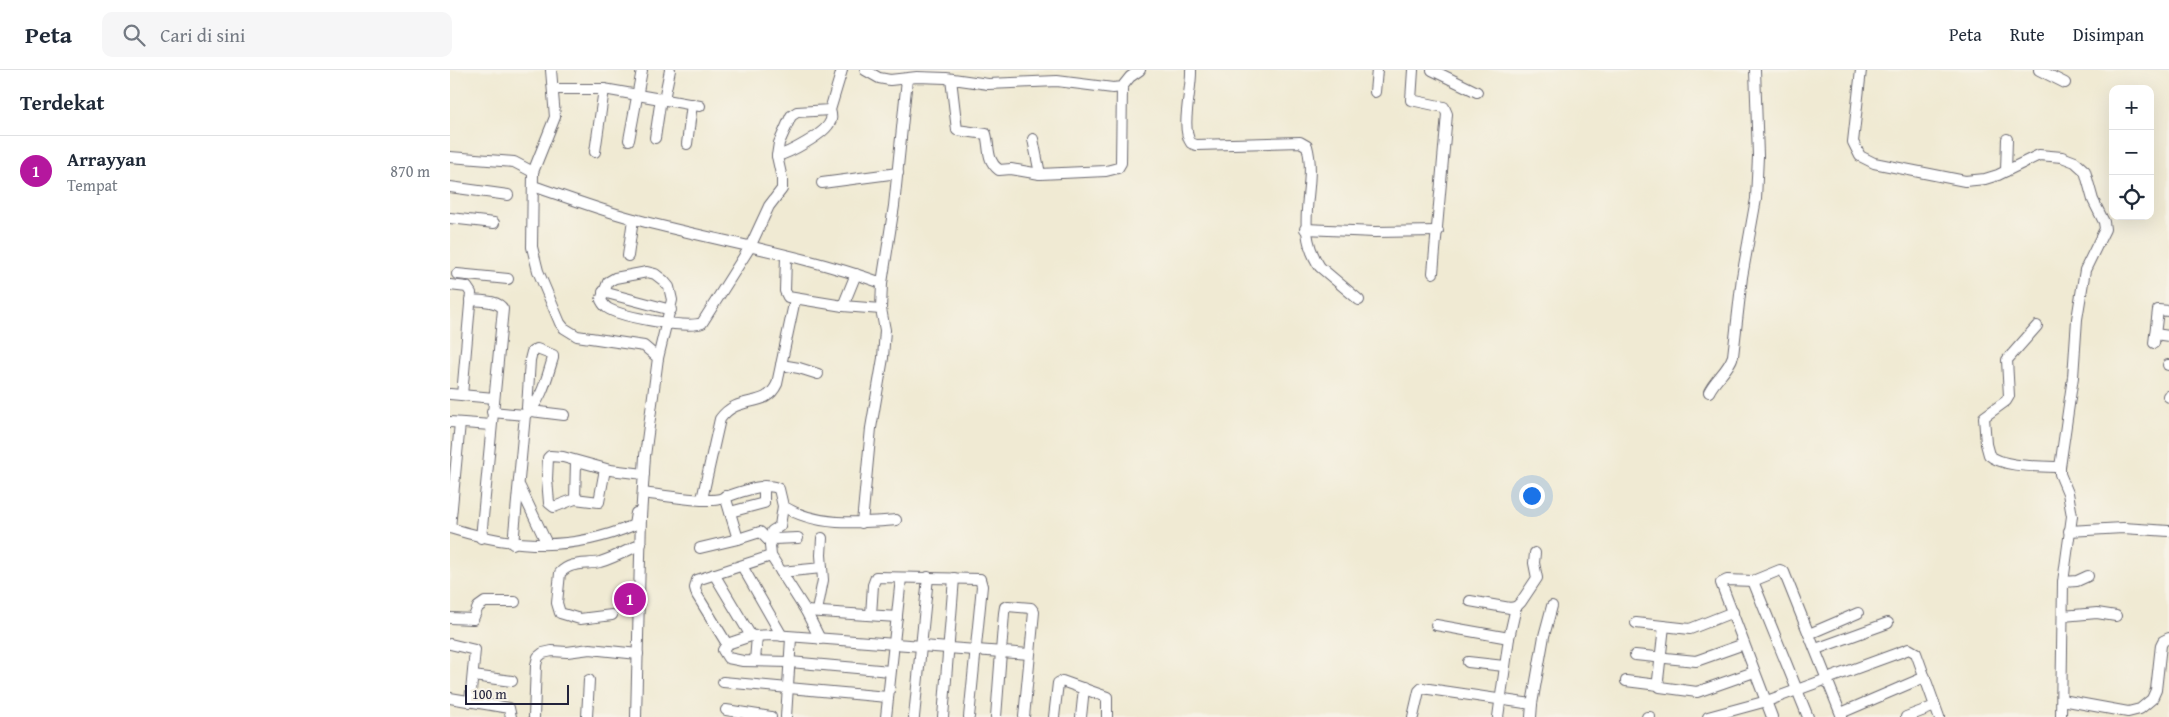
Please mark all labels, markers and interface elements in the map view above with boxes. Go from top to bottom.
search box [102,12,452,57]
text: Peta [25,17,72,52]
icon: search [120,21,148,49]
text: Cari di sini [160,21,245,49]
text: Peta [1949,21,1982,48]
text: Rute [2010,21,2045,48]
text: Disimpan [2073,21,2144,48]
map controls [2109,85,2154,220]
button: + [2109,85,2154,130]
text: Terdekat [20,87,104,118]
button: − [2109,130,2154,175]
text: Arrayyan [67,145,146,173]
text: 1 [32,159,40,183]
text: 870 m [390,159,430,183]
text: Tempat [67,173,118,197]
button: locate [2109,175,2154,220]
your location [1519,483,1545,509]
pin: 1 [614,580,646,618]
scale bar [465,682,569,705]
text: 100 m [472,684,507,704]

